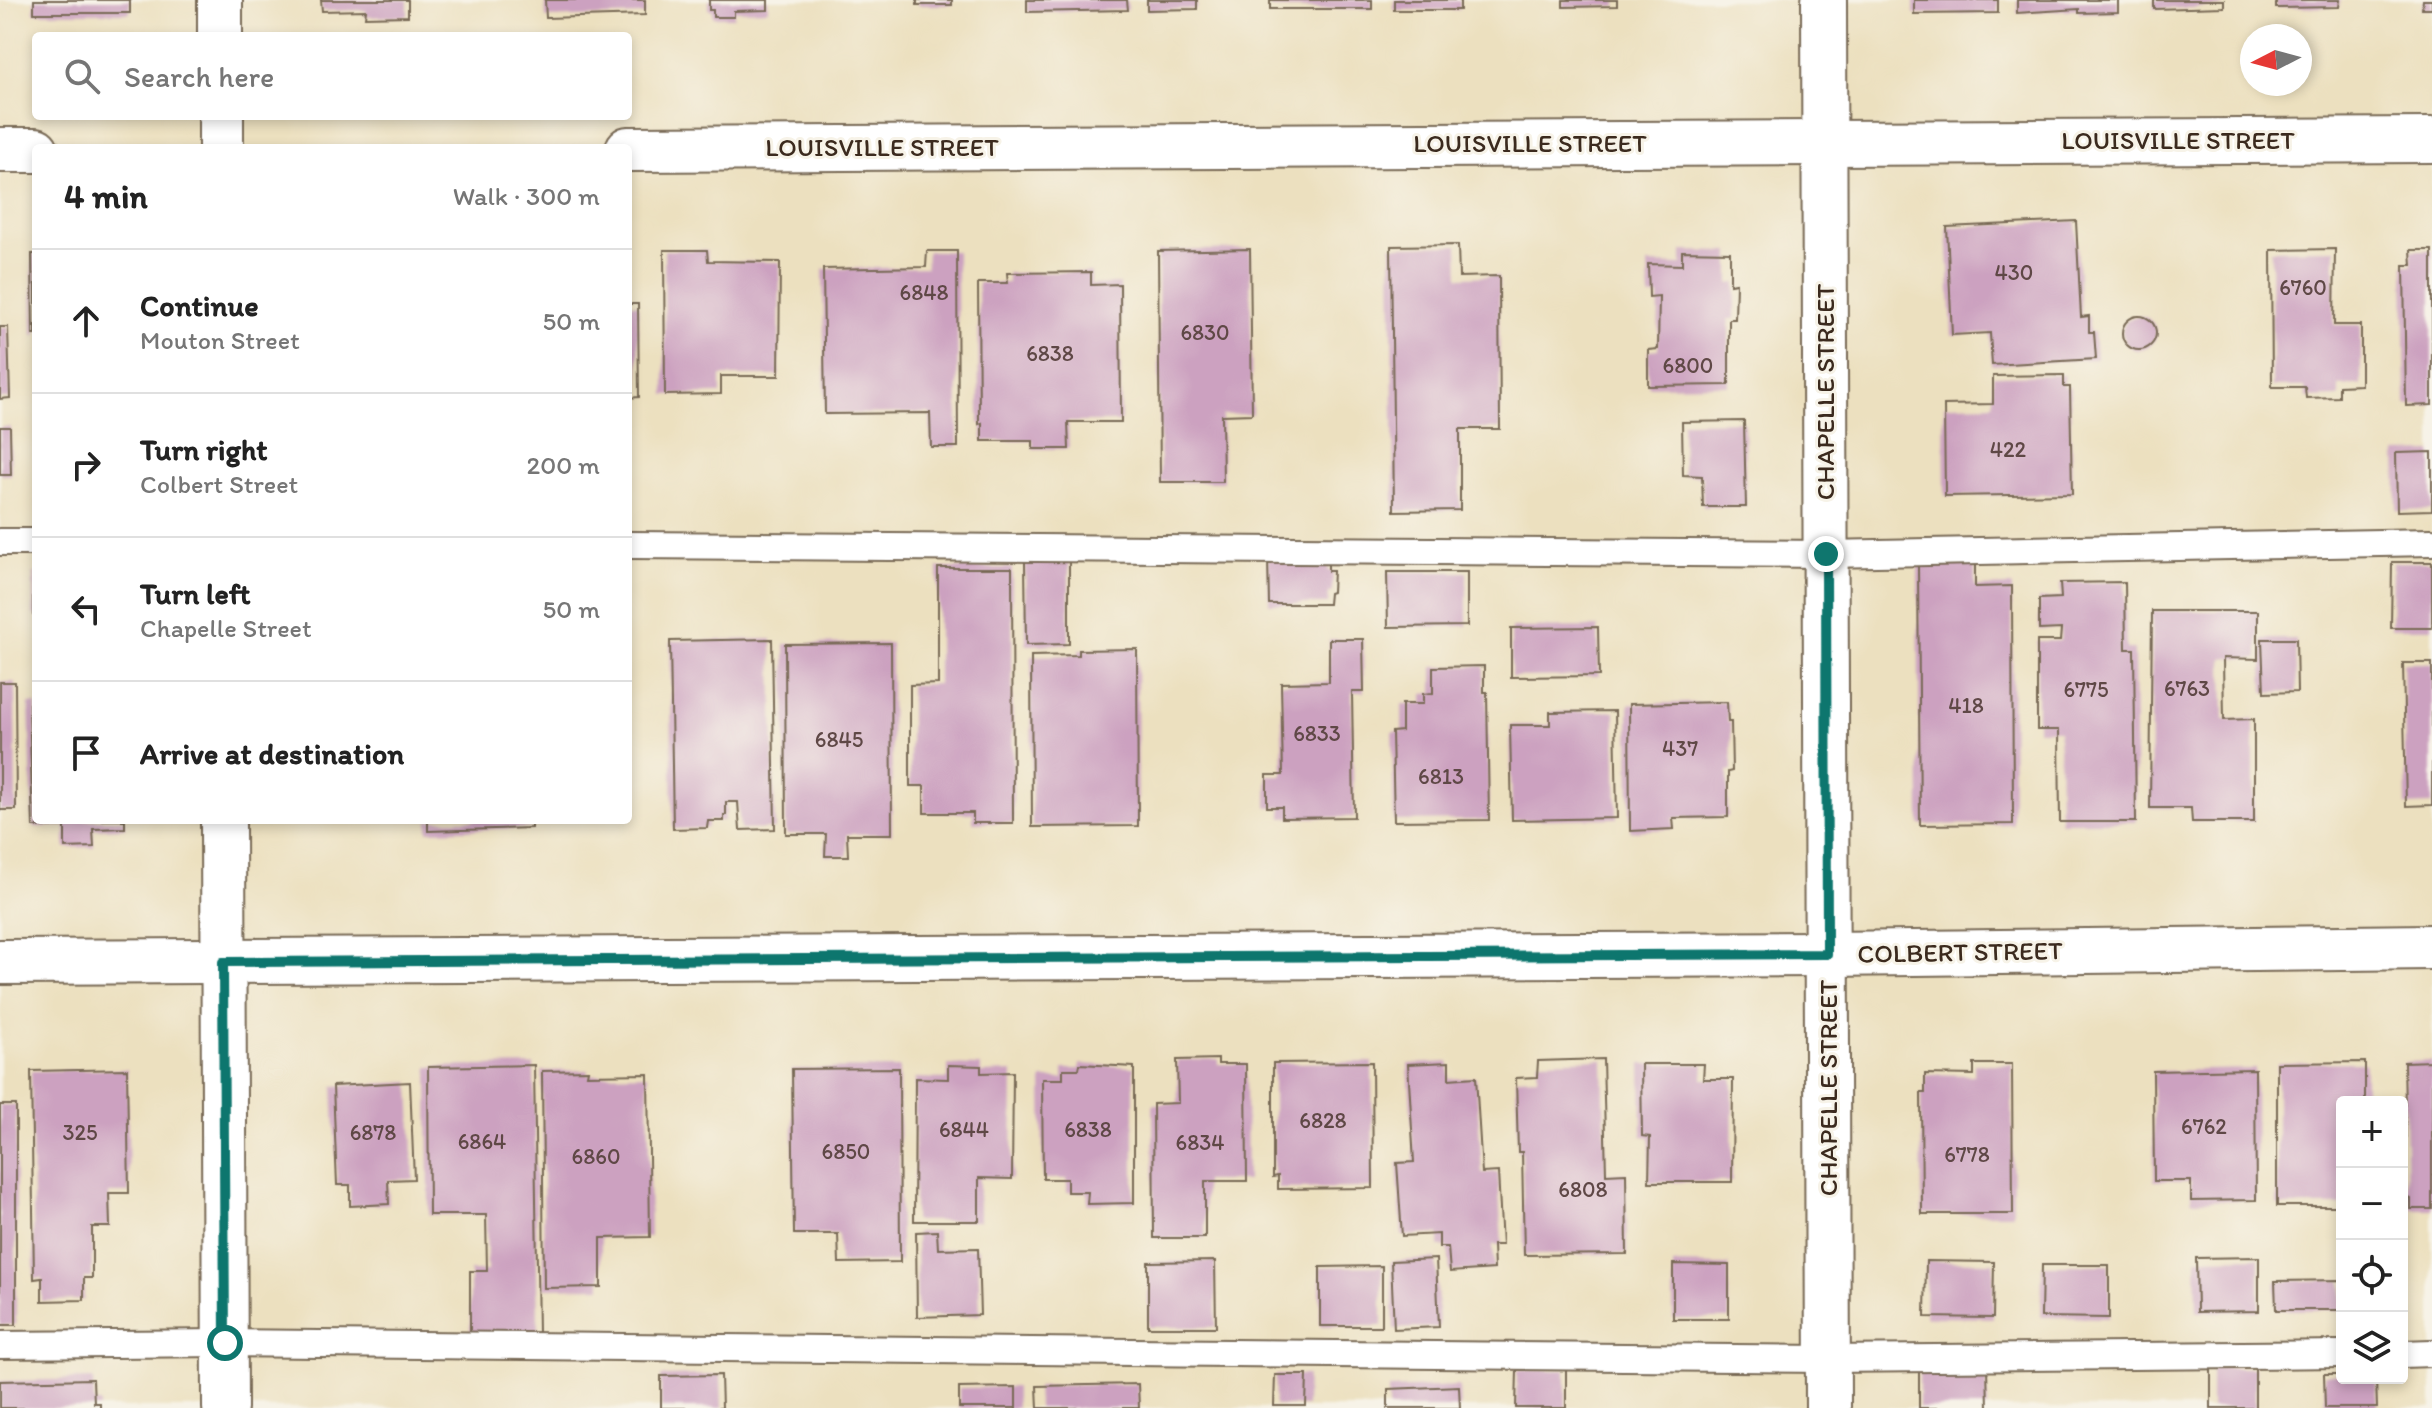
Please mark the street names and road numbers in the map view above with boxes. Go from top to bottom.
street label: LOUISVILLE STREET [2061,124,2295,156]
street label: LOUISVILLE STREET [1413,127,1647,159]
street label: LOUISVILLE STREET [765,131,999,163]
street label: CHAPELLE STREET [1809,283,1841,500]
street label: COLBERT STREET [1857,934,2063,970]
street label: CHAPELLE STREET [1812,979,1844,1196]

